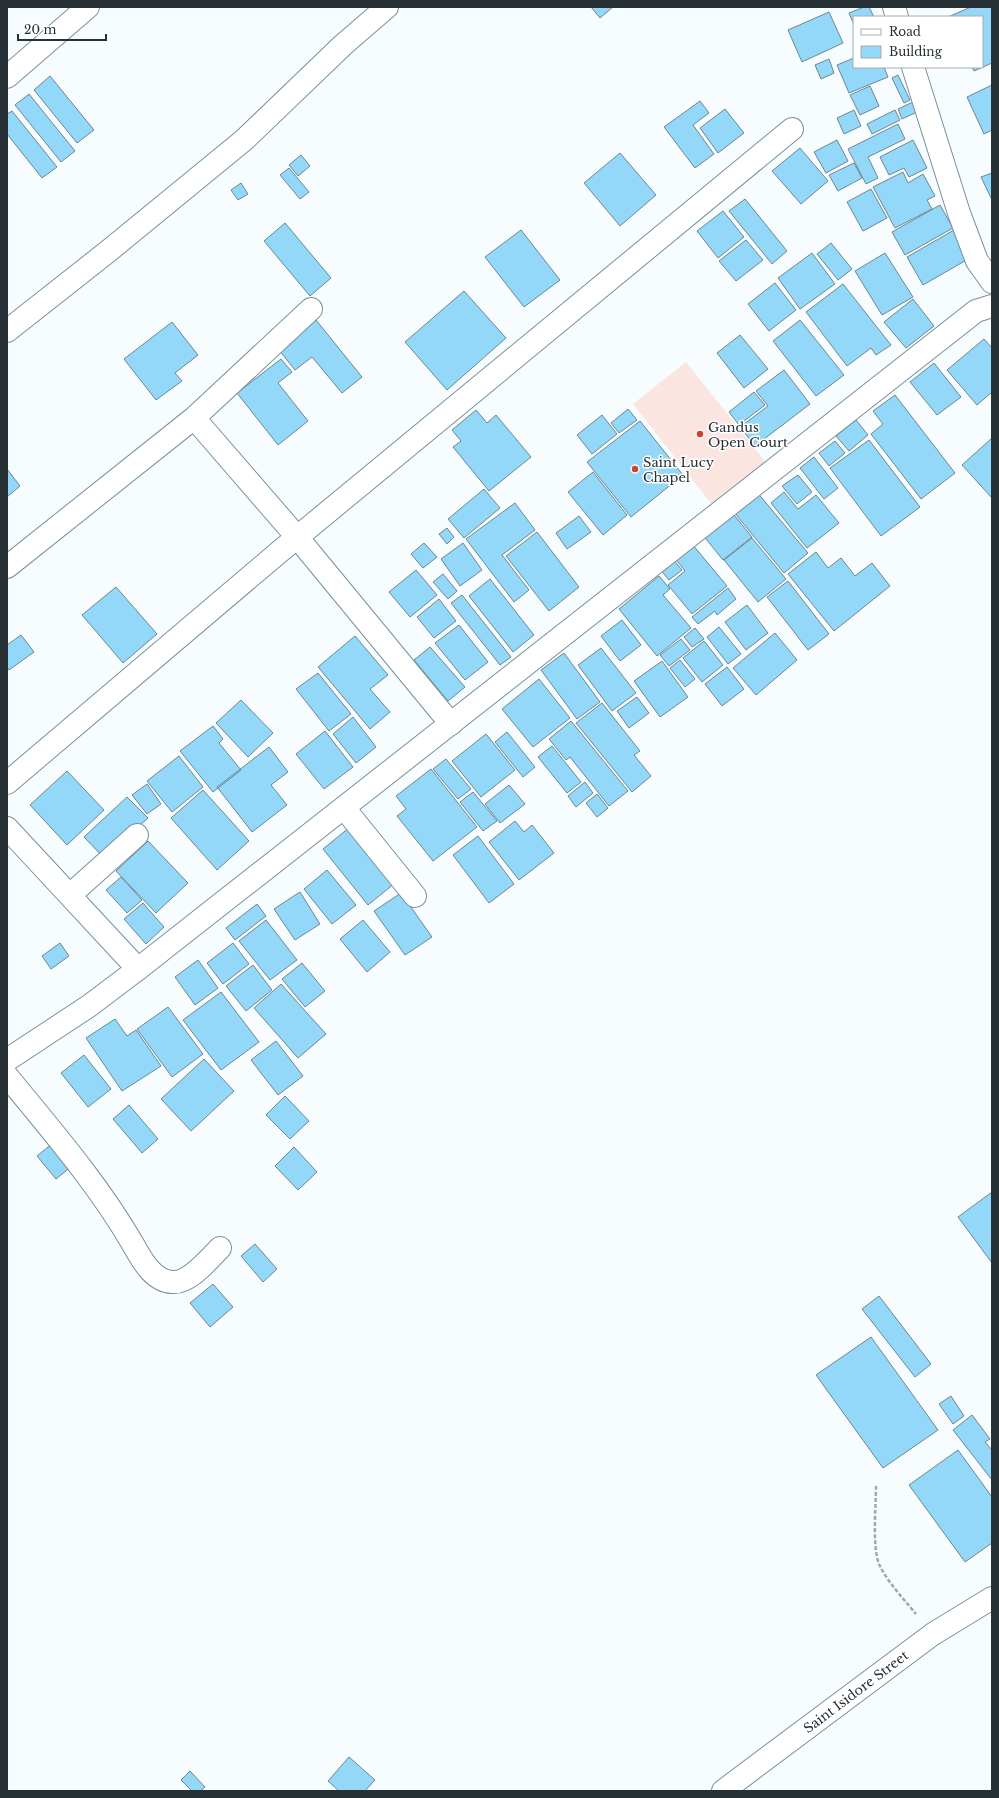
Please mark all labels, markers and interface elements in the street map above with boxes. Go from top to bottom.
scale bar [18,16,106,42]
legend [853,16,983,68]
text: 20 m [24,22,56,37]
text: Road [889,24,921,39]
text: Building [889,44,943,59]
place label: Gandus Open Court [708,419,788,451]
marker: Gandus Open Court [695,429,705,439]
place label: Saint Lucy Chapel [643,454,715,486]
marker: Saint Lucy Chapel [630,464,640,474]
street label: Saint Isidore Street [800,1647,912,1737]

